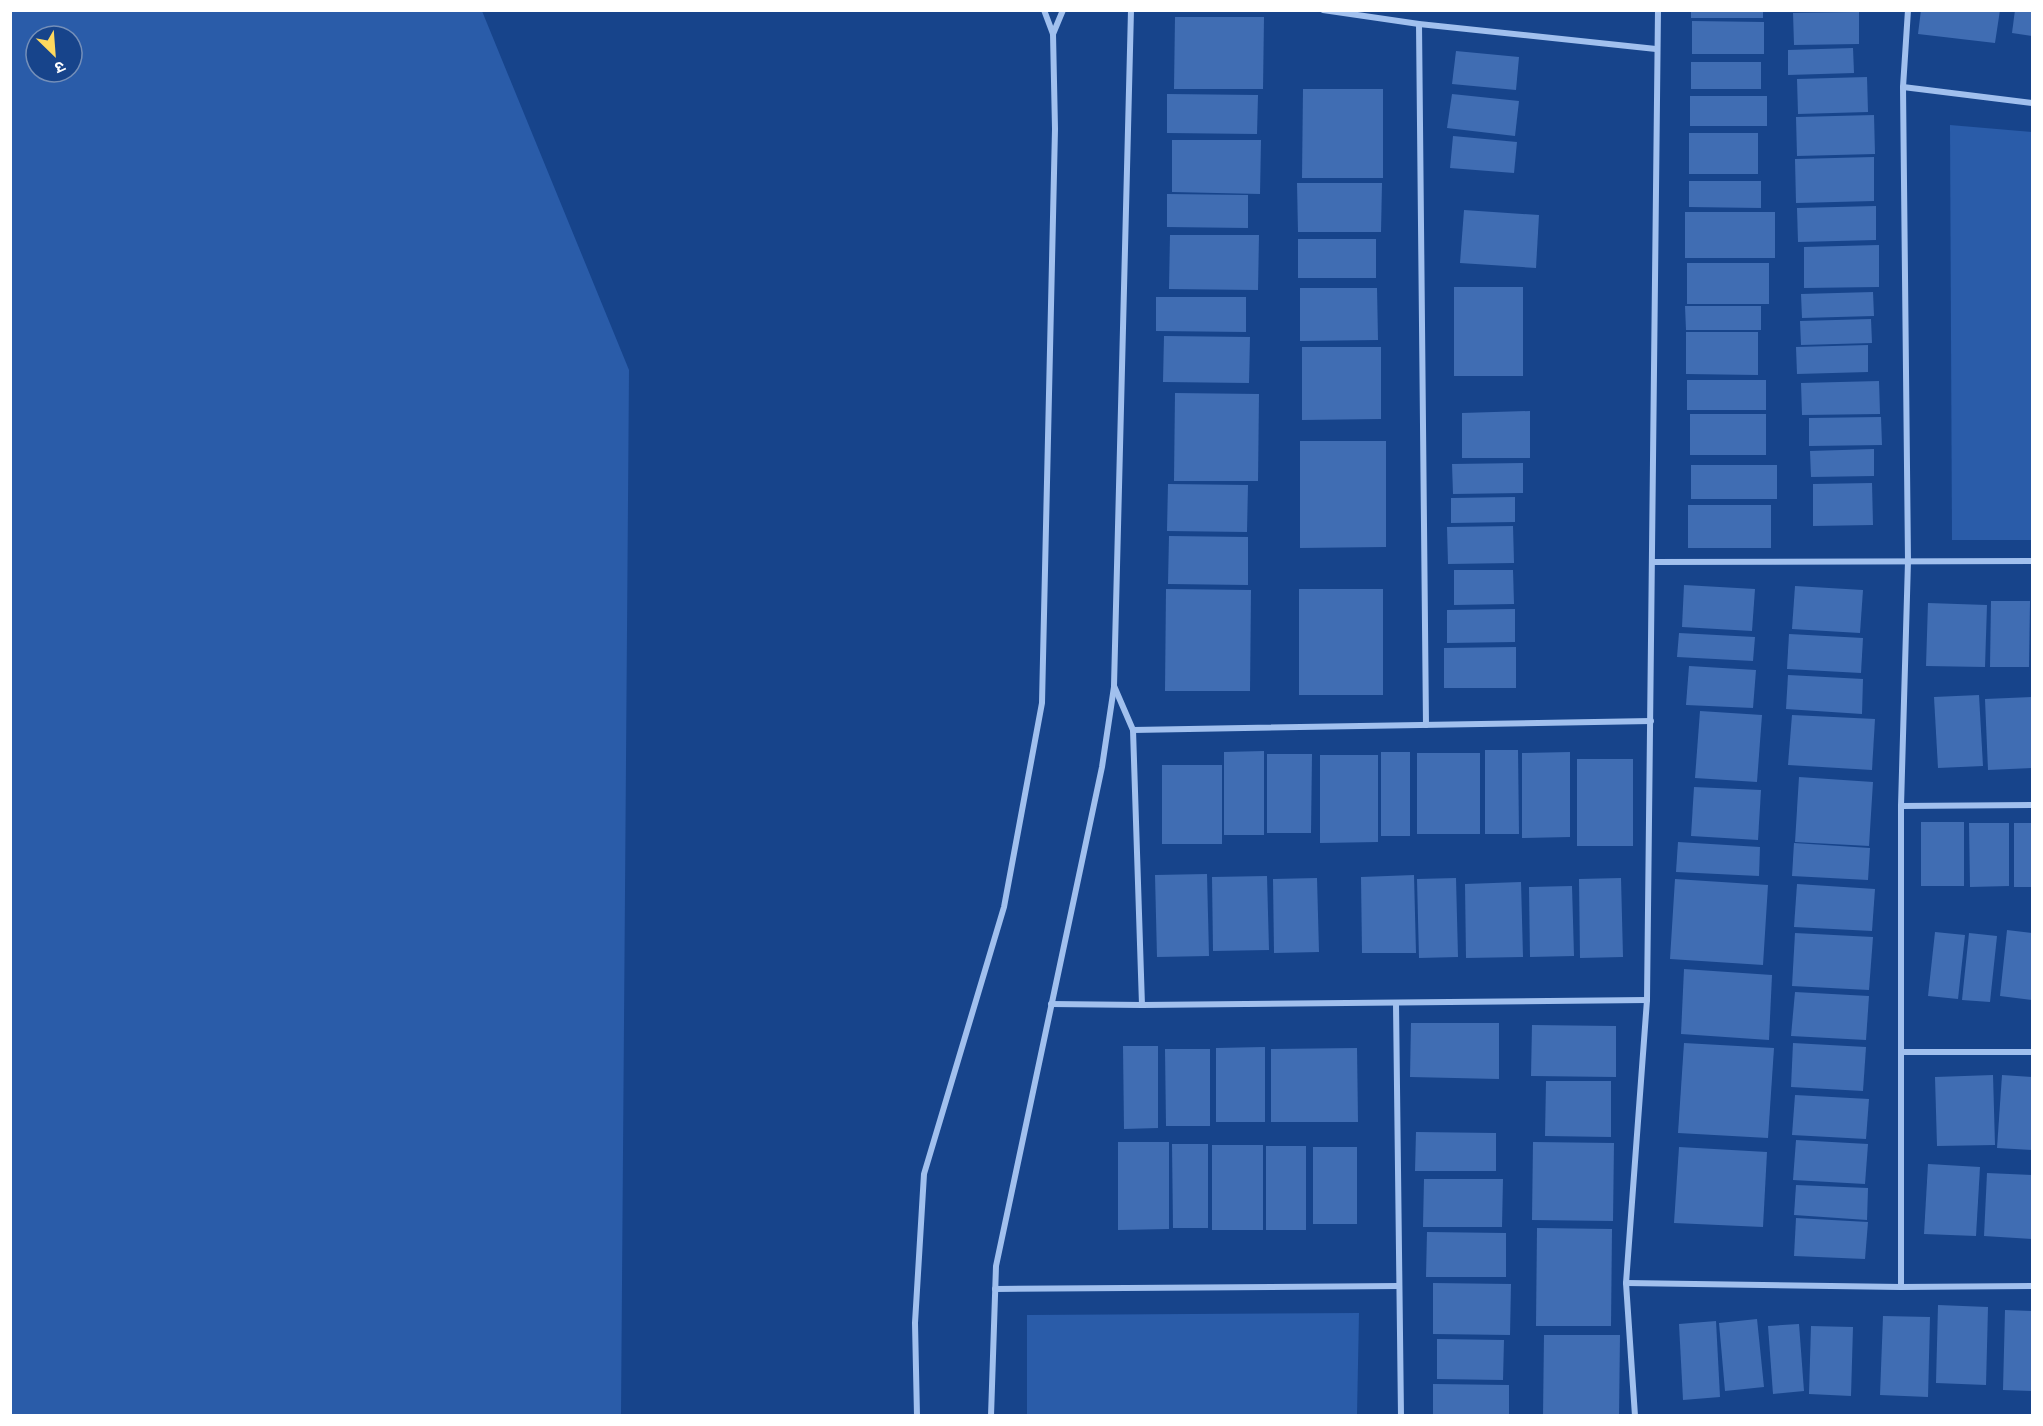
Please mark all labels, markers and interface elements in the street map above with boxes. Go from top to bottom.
north arrow [24,24,84,84]
text: उ [51,57,68,78]

